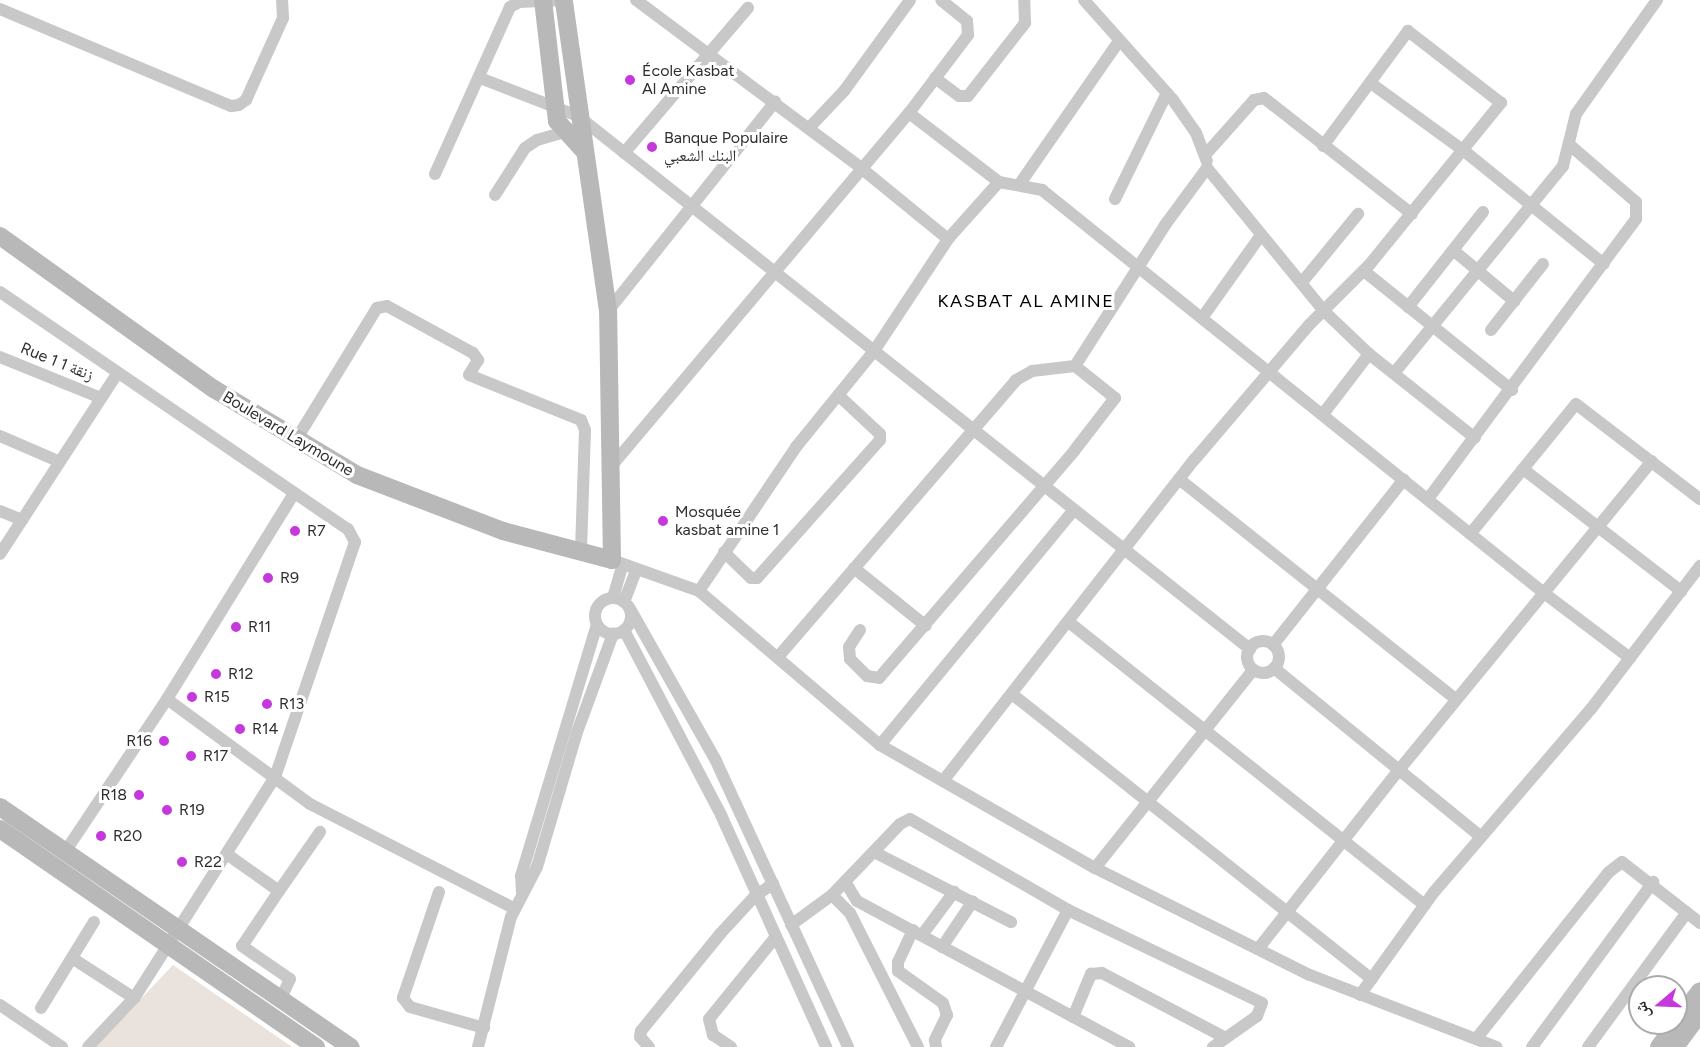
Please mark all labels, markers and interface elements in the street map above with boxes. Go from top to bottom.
place label: École Kasbat Al Amine [642,61,734,99]
marker: École Kasbat Al Amine [623,73,637,87]
place label: Banque Populaire البنك الشعبي [664,128,788,166]
marker: Banque Populaire البنك الشعبي [645,140,659,154]
district label: KASBAT AL AMINE [938,290,1114,312]
street label: Rue 1 زنقة 1 [18,339,96,385]
street label: Boulevard Laymoune [219,387,357,481]
place label: Mosquée kasbat amine 1 [675,502,779,540]
marker: Mosquée kasbat amine 1 [656,514,670,528]
place label: R7 [307,521,326,541]
marker: R7 [288,524,302,538]
place label: R9 [280,568,299,588]
marker: R9 [261,571,275,585]
place label: R11 [248,617,271,637]
marker: R11 [229,620,243,634]
place label: R12 [228,664,254,684]
marker: R12 [209,667,223,681]
place label: R15 [204,687,230,707]
marker: R15 [185,690,199,704]
place label: R13 [279,694,304,714]
marker: R13 [260,697,274,711]
place label: R14 [252,719,279,739]
marker: R14 [233,722,247,736]
place label: R16 [126,731,152,751]
marker: R16 [157,734,171,748]
place label: R17 [203,746,228,766]
marker: R17 [184,749,198,763]
place label: R18 [101,785,127,805]
marker: R18 [132,788,146,802]
place label: R19 [179,800,205,820]
marker: R19 [160,803,174,817]
place label: R20 [113,826,142,846]
marker: R20 [94,829,108,843]
place label: R22 [194,852,222,872]
marker: R22 [175,855,189,869]
north arrow [1628,975,1688,1035]
text: ش [1631,999,1654,1022]

